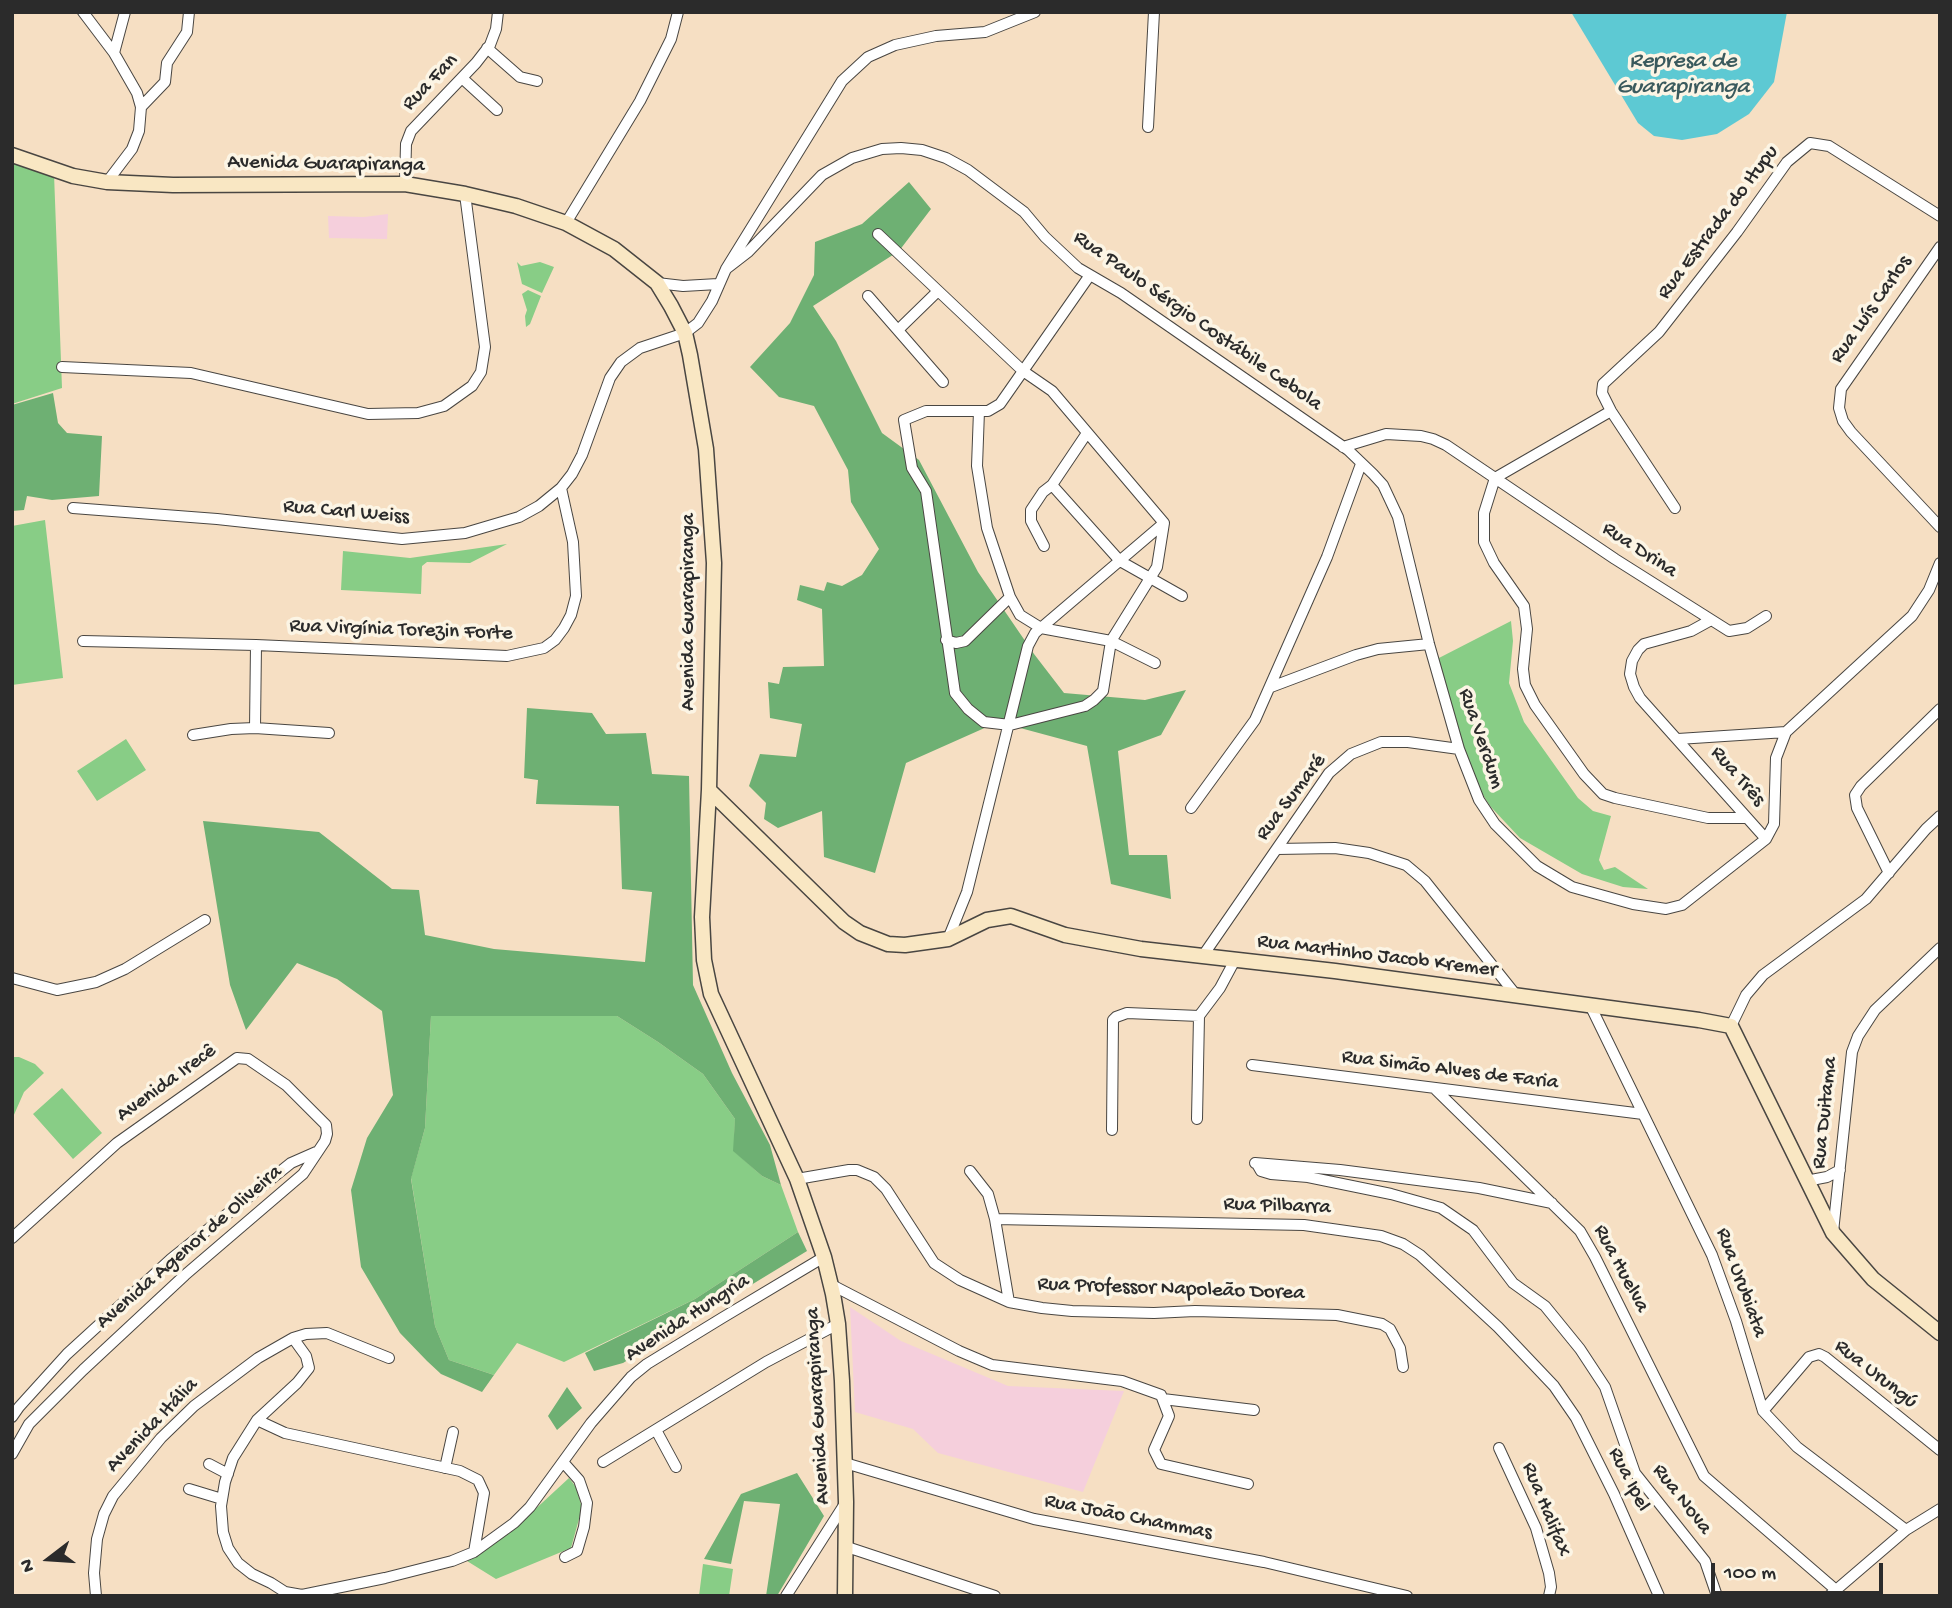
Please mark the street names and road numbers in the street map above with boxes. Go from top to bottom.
street label: Rua Fan [398,49,464,117]
street label: Rua Estrada do Itupu [1653,141,1785,305]
street label: Avenida Guarapiranga [227,151,425,179]
street label: Rua Paulo Sérgio Costábile Cebola [1068,226,1326,418]
street label: Rua Luís Carlos [1826,251,1918,369]
street label: Rua Carl Weiss [282,495,410,531]
street label: Avenida Guarapiranga [677,513,703,711]
street label: Rua Drina [1597,517,1681,585]
street label: Rua Virgínia Torezin Forte [289,615,513,647]
street label: Rua Verdum [1451,685,1509,793]
street label: Rua Três [1704,742,1770,812]
street label: Rua Sumaré [1251,750,1333,846]
street label: Rua Martinho Jacob Kremer [1256,930,1498,984]
street label: Avenida Irecê [112,1039,222,1129]
street label: Rua Simão Alves de Faria [1340,1045,1560,1097]
street label: Rua Duitama [1808,1056,1844,1170]
street label: Avenida Agenor de Oliveira [92,1160,288,1336]
street label: Rua Pilbarra [1223,1193,1331,1221]
street label: Rua Huelva [1586,1221,1654,1317]
street label: Rua Urubiata [1709,1225,1771,1341]
street label: Avenida Hungria [621,1269,755,1369]
street label: Rua Professor Napoleão Dorea [1037,1273,1305,1307]
street label: Avenida Guarapiranga [801,1307,837,1505]
street label: Rua Urungú [1828,1335,1922,1415]
street label: Avenida Itália [102,1373,204,1479]
street label: Rua Ipel [1601,1444,1655,1516]
street label: Rua Halifax [1515,1459,1575,1561]
street label: Rua Nova [1646,1460,1716,1540]
street label: Rua João Chammas [1042,1489,1214,1547]

